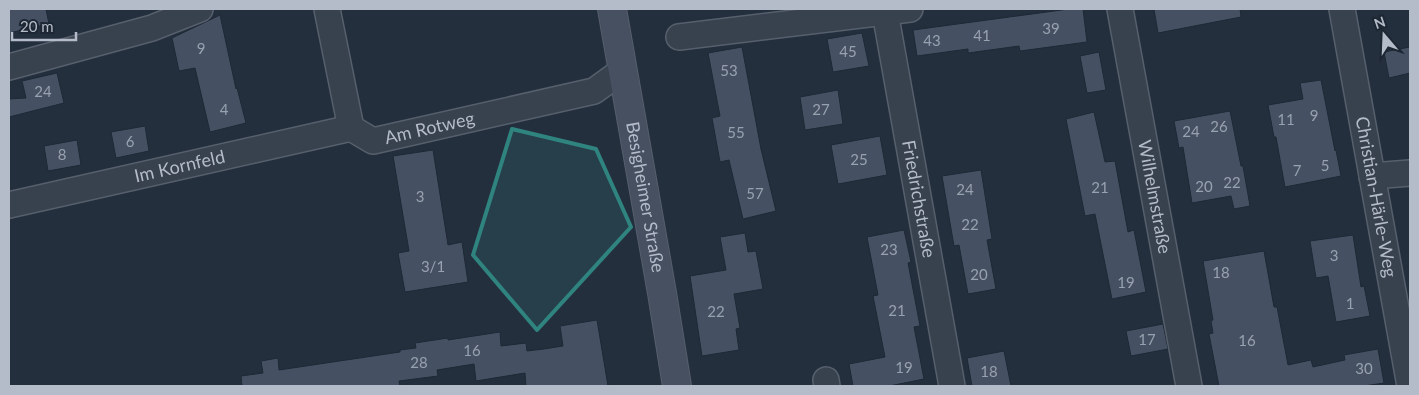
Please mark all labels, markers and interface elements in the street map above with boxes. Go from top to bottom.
scale bar [12,10,76,42]
north arrow [1359,10,1409,60]
text: N [1372,12,1387,32]
text: 20 m [20,17,54,35]
house number: 39 [1042,19,1060,37]
house number: 41 [973,26,991,44]
house number: 43 [923,31,941,49]
house number: 9 [197,39,205,57]
house number: 45 [839,42,857,60]
house number: 53 [720,61,738,79]
house number: 24 [34,82,52,100]
house number: 4 [220,100,229,118]
house number: 27 [812,100,830,118]
street label: Am Rotweg [382,106,477,148]
house number: 9 [1310,106,1318,124]
house number: 11 [1277,110,1295,128]
street label: Christian-Härle-Weg [1352,115,1402,279]
house number: 26 [1210,117,1228,135]
street label: Besigheimer Straße [622,120,670,274]
house number: 24 [1182,122,1200,140]
house number: 55 [727,123,745,141]
house number: 6 [126,132,135,150]
street label: Friedrichstraße [898,138,941,259]
street label: Wilhelmstraße [1134,138,1177,255]
house number: 8 [58,145,66,163]
street label: Im Kornfeld [132,145,227,186]
house number: 25 [850,150,868,168]
house number: 5 [1321,156,1329,174]
house number: 7 [1293,161,1302,179]
house number: 22 [1223,173,1241,191]
house number: 20 [1195,177,1213,195]
house number: 21 [1091,178,1109,196]
house number: 24 [956,180,974,198]
house number: 57 [746,184,764,202]
house number: 3 [416,187,424,205]
house number: 22 [961,215,979,233]
house number: 23 [880,240,898,258]
house number: 3 [1330,246,1338,264]
house number: 3/1 [421,257,445,275]
house number: 18 [1212,263,1230,281]
house number: 20 [970,265,988,283]
house number: 19 [1117,273,1135,291]
house number: 1 [1346,294,1354,312]
house number: 21 [888,301,906,319]
house number: 22 [707,302,725,320]
house number: 17 [1138,330,1156,348]
house number: 16 [1238,331,1256,349]
house number: 16 [463,341,481,359]
house number: 28 [410,353,428,371]
house number: 19 [895,358,913,376]
house number: 30 [1355,359,1373,377]
house number: 18 [980,362,998,380]

